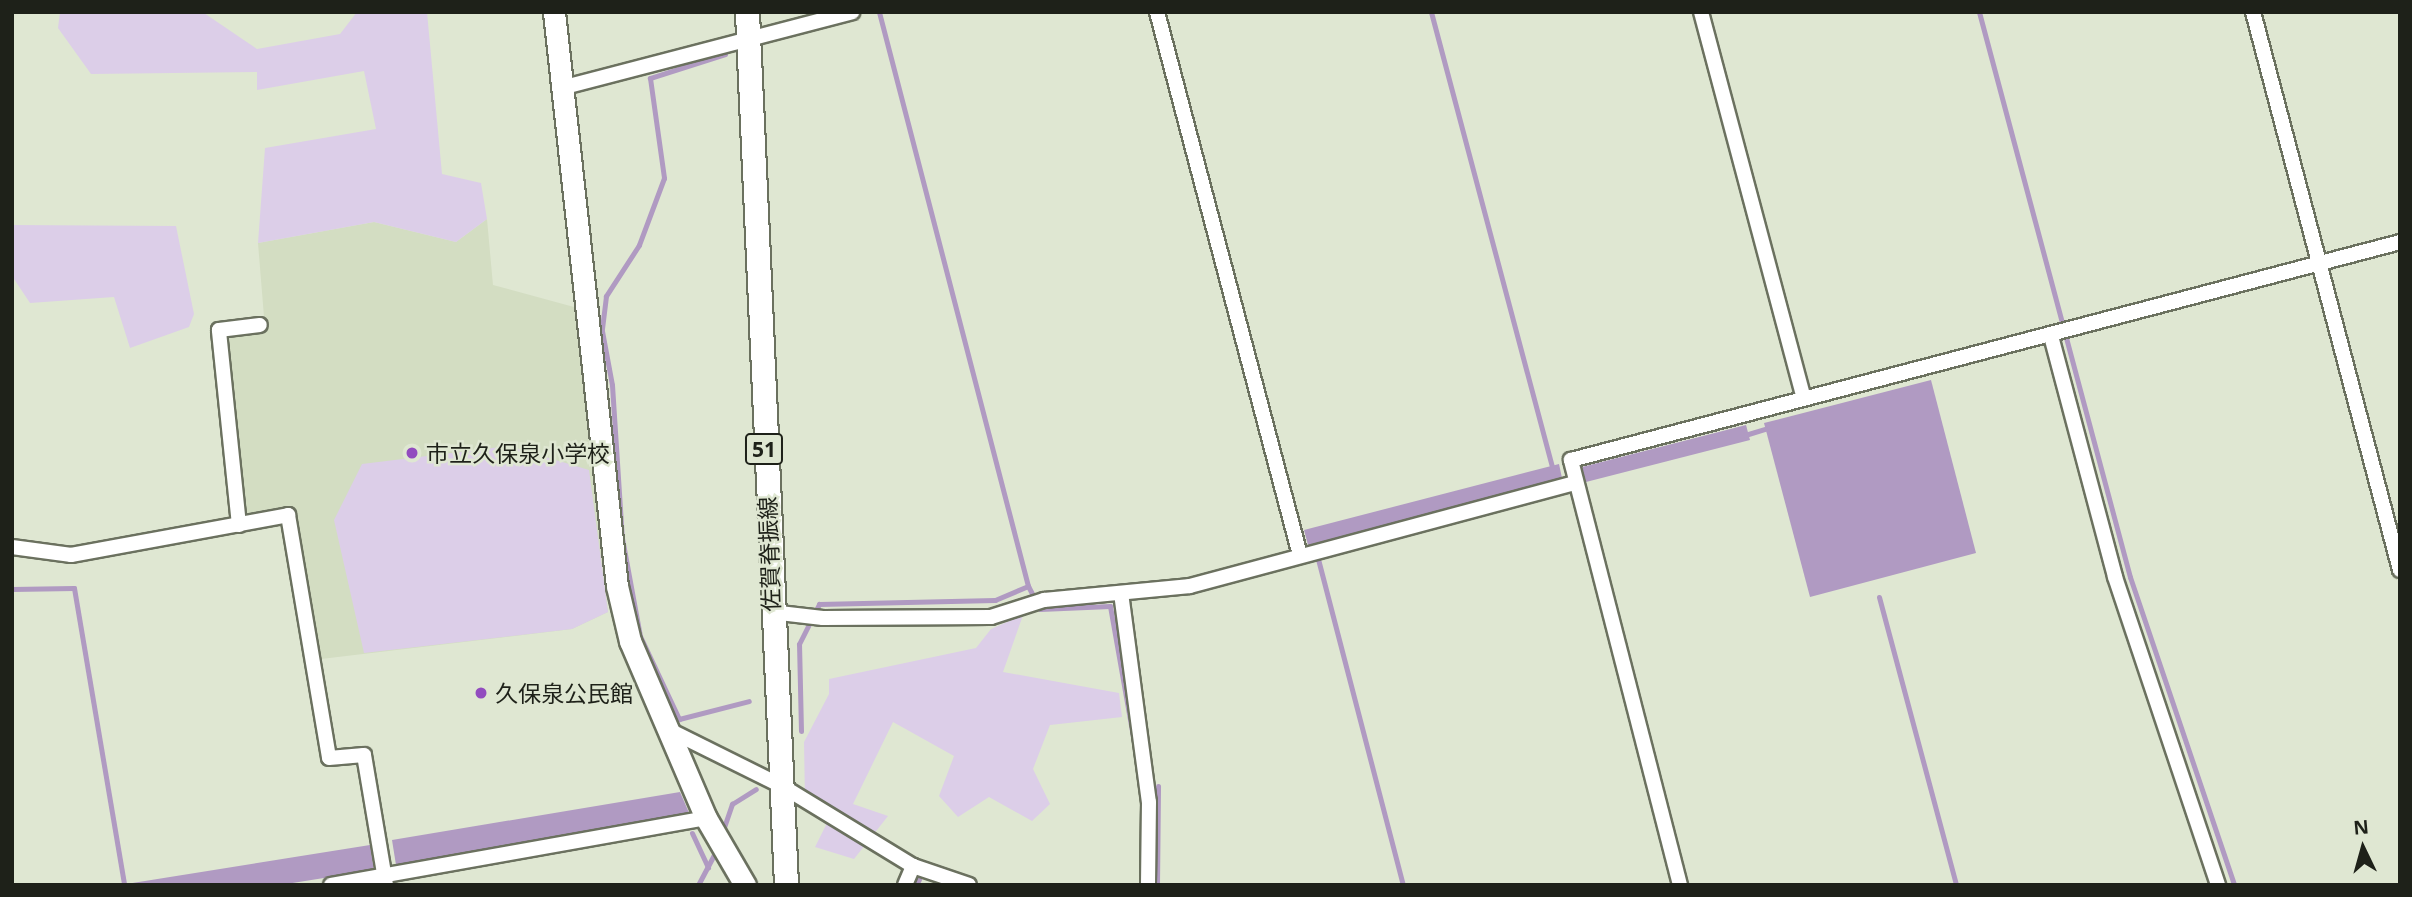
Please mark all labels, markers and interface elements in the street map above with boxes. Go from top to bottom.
road number: 51 [745,432,783,466]
place label: 市立久保泉小学校 [426,439,610,467]
marker: 市立久保泉小学校 [404,445,420,461]
street label: 佐賀脊振線 [753,496,785,612]
place label: 久保泉公民館 [495,679,633,707]
marker: 久保泉公民館 [473,685,489,701]
north arrow [2328,813,2398,883]
text: N [2352,813,2370,841]

